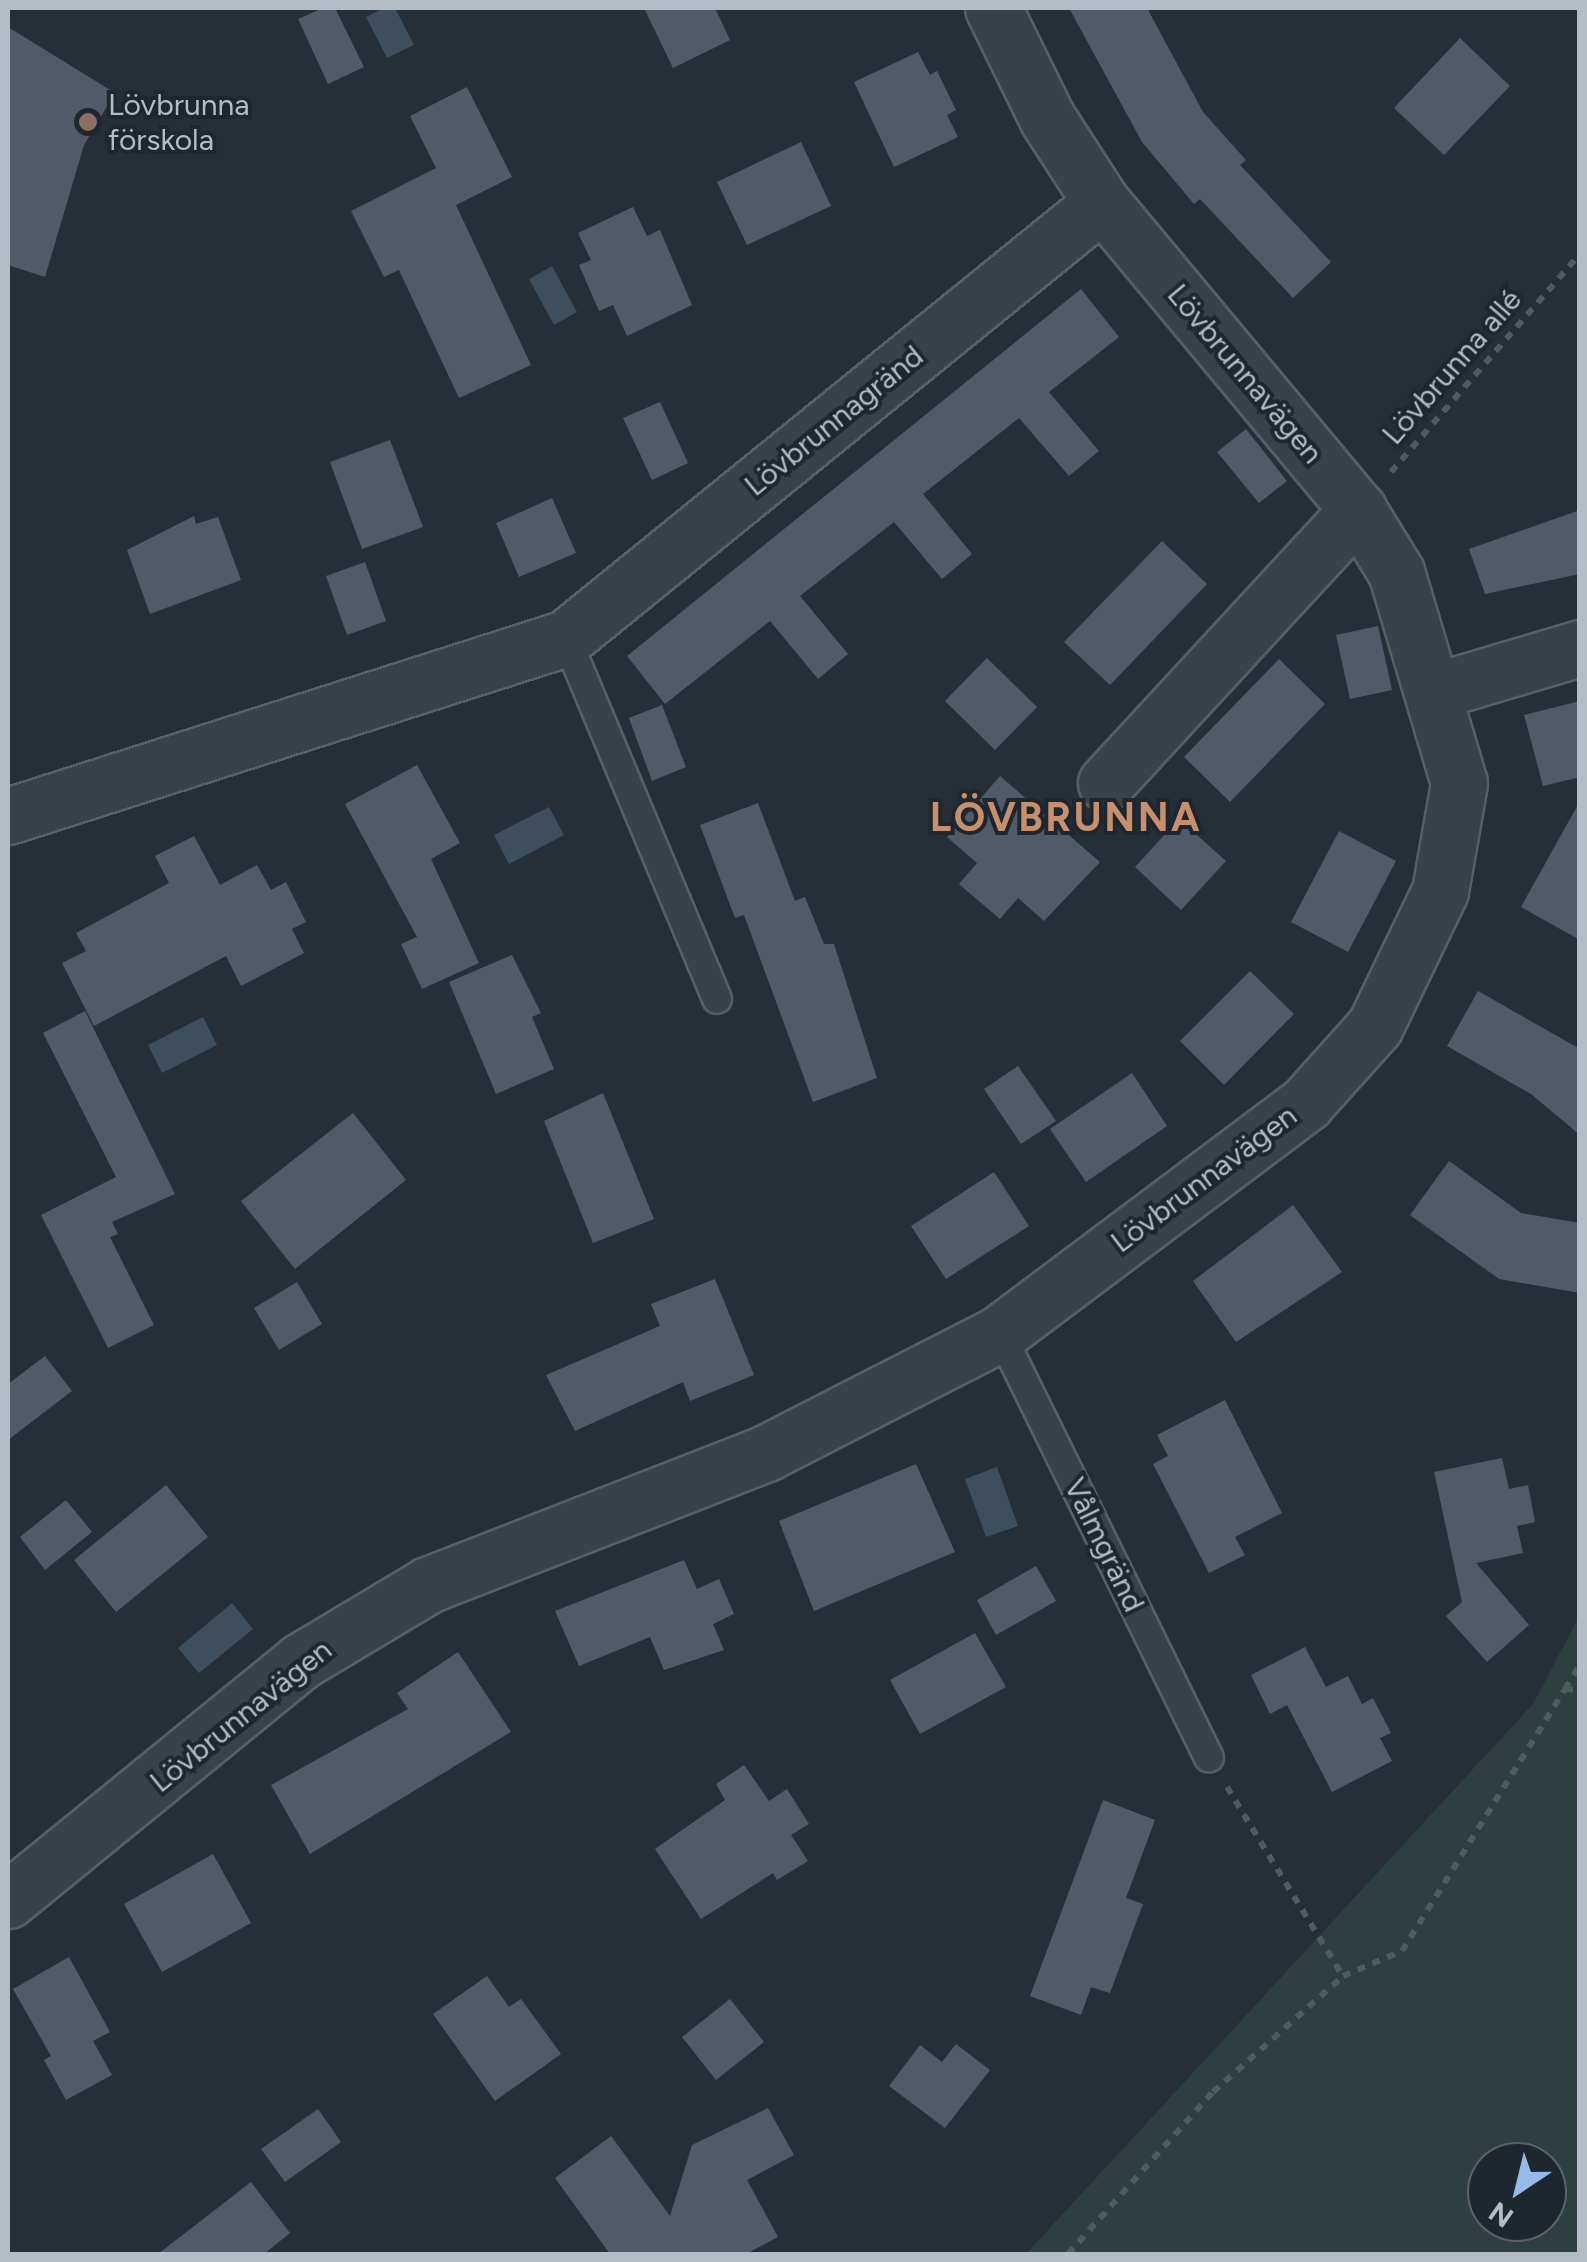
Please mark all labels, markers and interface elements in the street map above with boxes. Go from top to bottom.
place label: Lövbrunna förskola [108,87,249,158]
marker: Lövbrunna förskola [77,111,99,133]
street label: Lövbrunnavägen [1160,277,1330,471]
street label: Lövbrunna allé [1375,282,1529,452]
street label: Lövbrunnagränd [738,338,930,504]
district label: LÖVBRUNNA [930,793,1202,841]
street label: Lövbrunnavägen [1104,1098,1304,1260]
street label: Vålmgränd [1056,1472,1152,1618]
street label: Lövbrunnavägen [143,1632,339,1800]
north arrow [1467,2142,1567,2242]
text: N [1482,2195,1520,2235]

